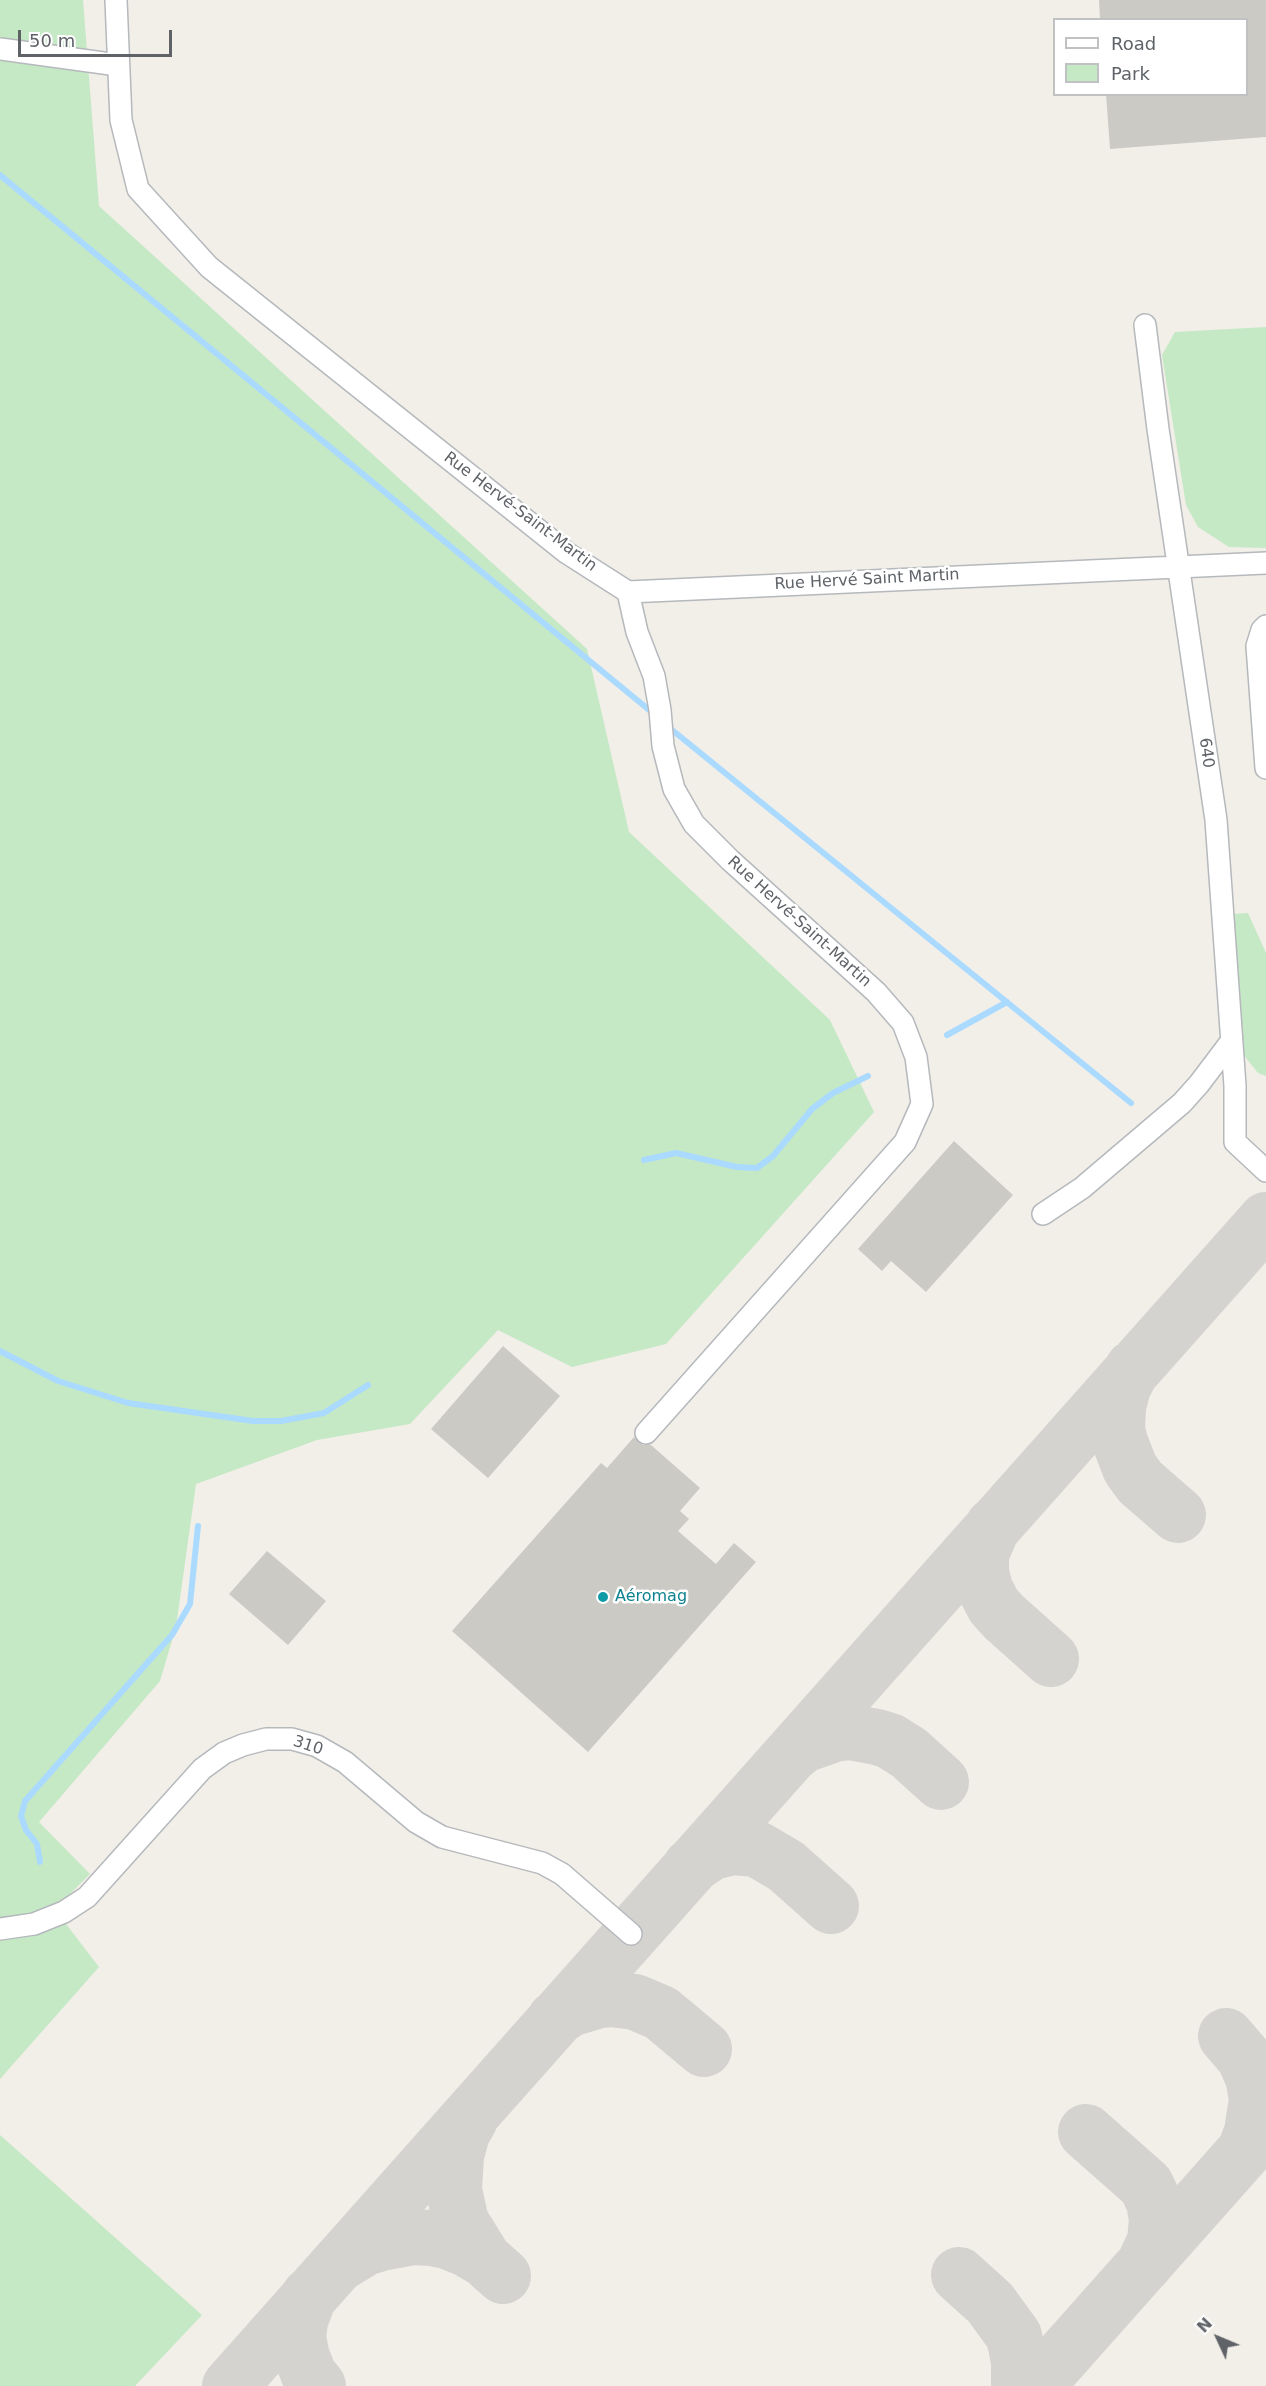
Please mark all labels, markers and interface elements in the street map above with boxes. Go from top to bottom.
scale bar [21,18,176,56]
legend [1053,18,1248,96]
text: 50 m [29,30,75,51]
text: Road [1111,33,1156,54]
text: Park [1111,63,1150,84]
street label: Rue Hervé-Saint-Martin [440,448,600,576]
street label: Rue Hervé Saint Martin [774,566,960,594]
street label: 640 [1194,737,1218,769]
street label: Rue Hervé-Saint-Martin [723,852,875,992]
place label: Aéromag [615,1587,687,1607]
marker: Aéromag [596,1590,610,1604]
street label: 310 [291,1732,325,1760]
north arrow [1188,2308,1248,2368]
text: N [1193,2314,1216,2337]

